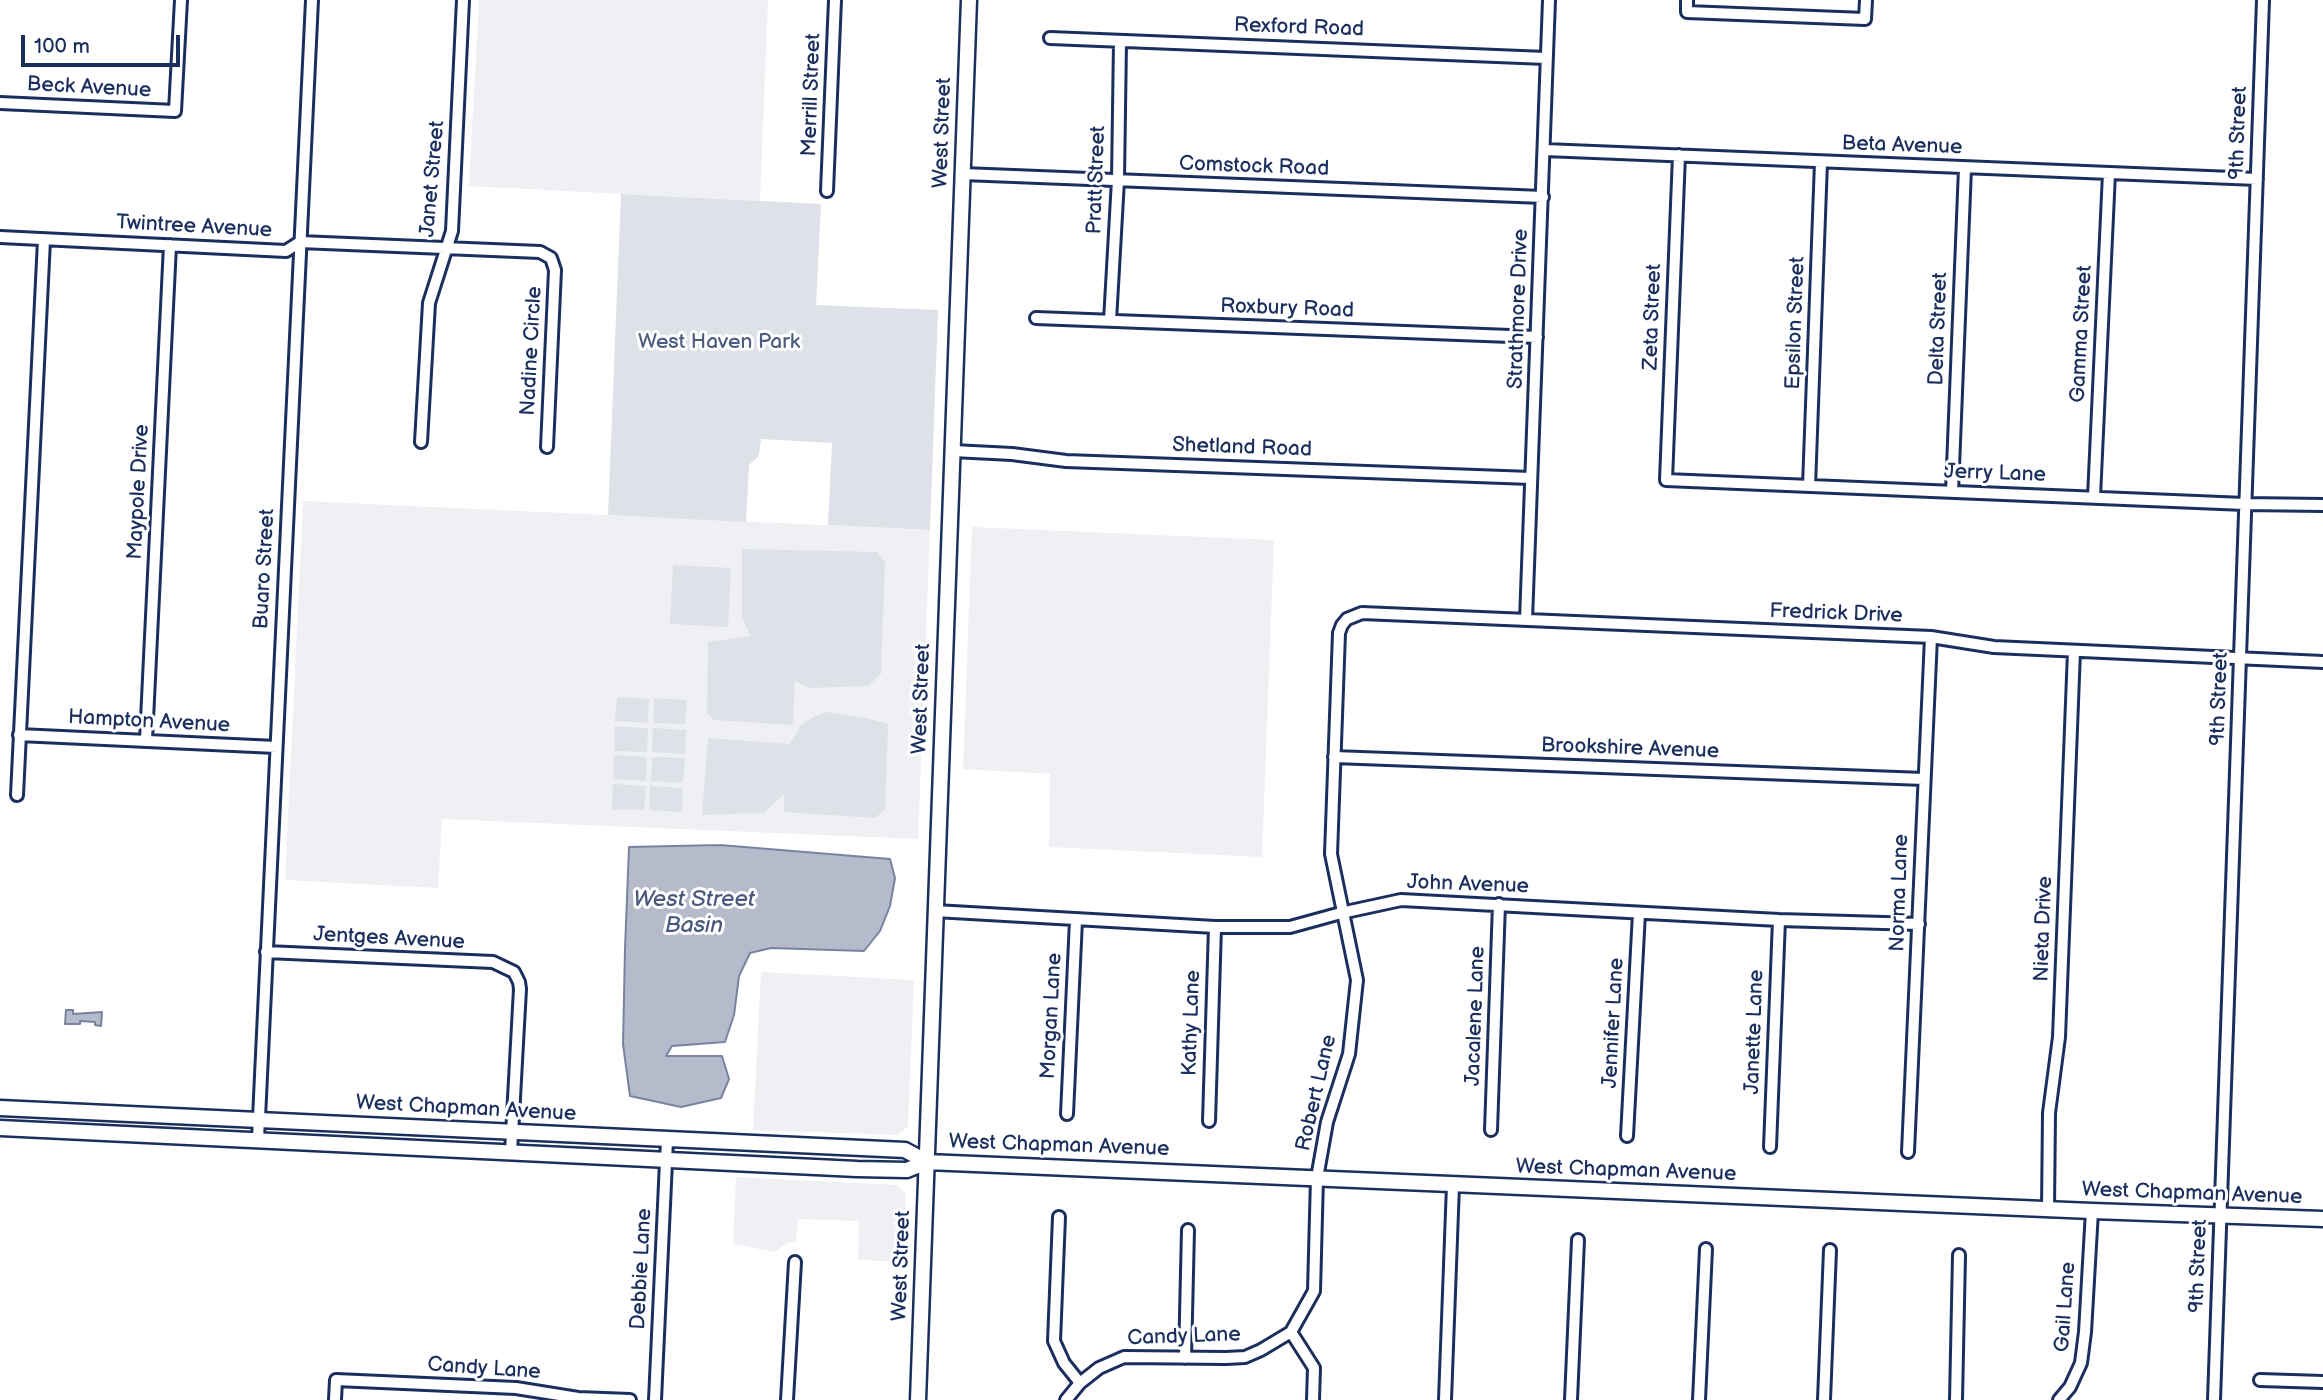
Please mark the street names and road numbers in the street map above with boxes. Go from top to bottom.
street label: Rexford Road [1233,13,1365,43]
street label: Merrill Street [797,33,827,157]
street label: Beck Avenue [26,72,152,104]
street label: West Street [928,77,958,189]
street label: 9th Street [2225,86,2253,180]
street label: Janet Street [415,120,451,238]
street label: Pratt Street [1083,125,1111,235]
street label: Beta Avenue [1841,131,1963,161]
street label: Comstock Road [1178,152,1330,182]
street label: Twintree Avenue [115,210,273,244]
street label: Strathmore Drive [1504,229,1534,389]
street label: Epsilon Street [1781,256,1811,390]
street label: Zeta Street [1639,263,1667,371]
street label: Gamma Street [2066,265,2098,403]
street label: Delta Street [1924,272,1954,386]
street label: Nadine Circle [516,286,548,416]
street label: Roxbury Road [1220,294,1354,324]
street label: Maypole Drive [123,424,155,560]
street label: Shetland Road [1172,433,1312,463]
street label: Jerry Lane [1944,460,2046,488]
street label: Buaro Street [249,508,281,630]
street label: Fredrick Drive [1769,599,1903,629]
street label: West Street [907,643,937,755]
street label: 9th Street [2206,652,2234,746]
street label: Hampton Avenue [67,705,231,739]
street label: Brookshire Avenue [1540,733,1720,765]
street label: Norma Lane [1885,834,1915,952]
street label: John Avenue [1407,870,1529,900]
street label: Nieta Drive [2030,876,2058,982]
street label: Jentges Avenue [313,922,465,956]
street label: Jacalene Lane [1461,946,1491,1086]
street label: Morgan Lane [1036,952,1068,1080]
street label: Jennifer Lane [1598,957,1630,1089]
street label: Janette Lane [1740,969,1770,1095]
street label: Kathy Lane [1178,970,1206,1076]
street label: Robert Lane [1291,1032,1343,1154]
street label: West Chapman Avenue [355,1091,577,1127]
street label: West Chapman Avenue [948,1130,1170,1162]
street label: West Chapman Avenue [1515,1155,1737,1187]
street label: West Chapman Avenue [2081,1178,2303,1210]
street label: Debbie Lane [626,1208,658,1330]
street label: West Street [887,1210,917,1322]
street label: 9th Street [2185,1219,2213,1313]
street label: Gail Lane [2050,1261,2082,1353]
street label: Candy Lane [1127,1322,1241,1352]
street label: Candy Lane [427,1352,541,1386]

